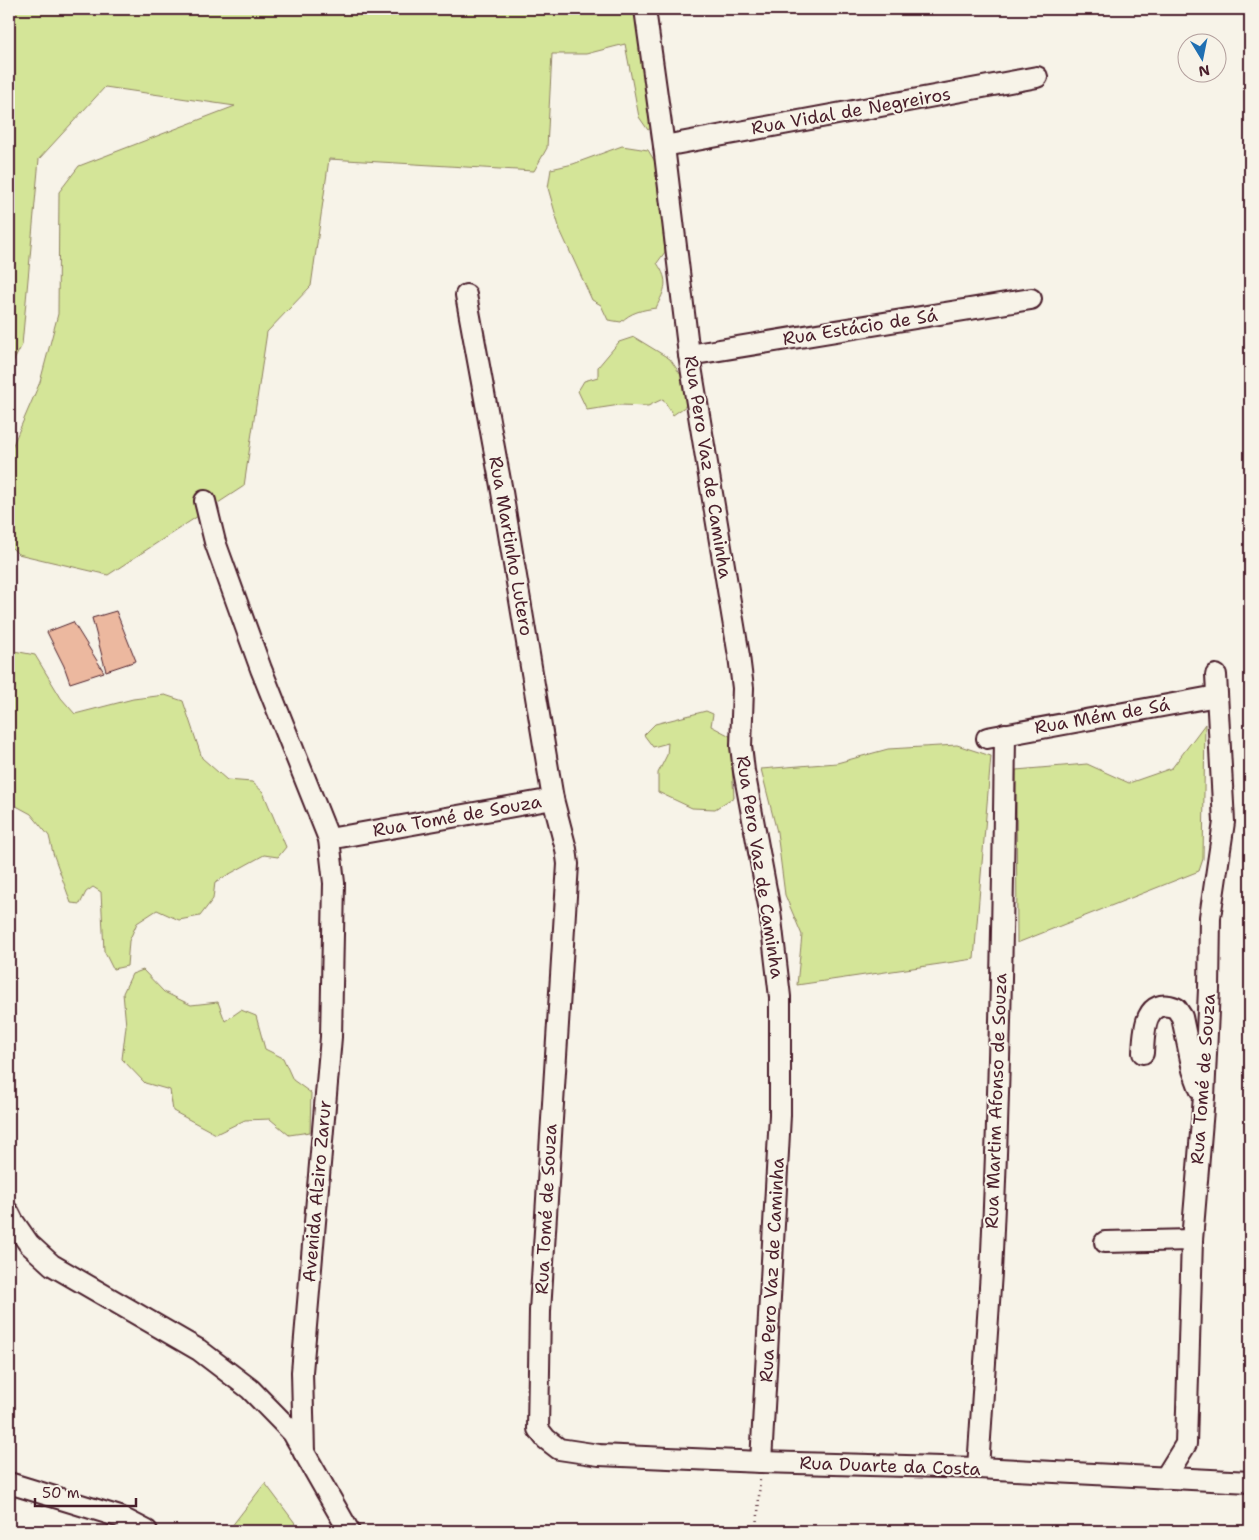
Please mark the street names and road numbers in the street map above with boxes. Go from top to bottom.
street label: Rua Vidal de Negreiros [749,82,953,140]
street label: Rua Estácio de Sá [781,303,939,351]
street label: Rua Pero Vaz de Caminha [679,354,737,580]
street label: Rua Martinho Lutero [483,454,539,638]
street label: Rua Mém de Sá [1032,692,1172,740]
street label: Rua Pero Vaz de Caminha [731,754,789,980]
street label: Rua Tomé de Souza [371,789,543,843]
street label: Rua Martim Afonso de Souza [980,973,1012,1229]
street label: Rua Tomé de Souza [1185,993,1221,1165]
street label: Avenida Alziro Zarur [297,1099,337,1283]
street label: Rua Tomé de Souza [530,1123,562,1295]
street label: Rua Pero Vaz de Caminha [754,1157,790,1383]
street label: Rua Duarte da Costa [799,1451,981,1481]

